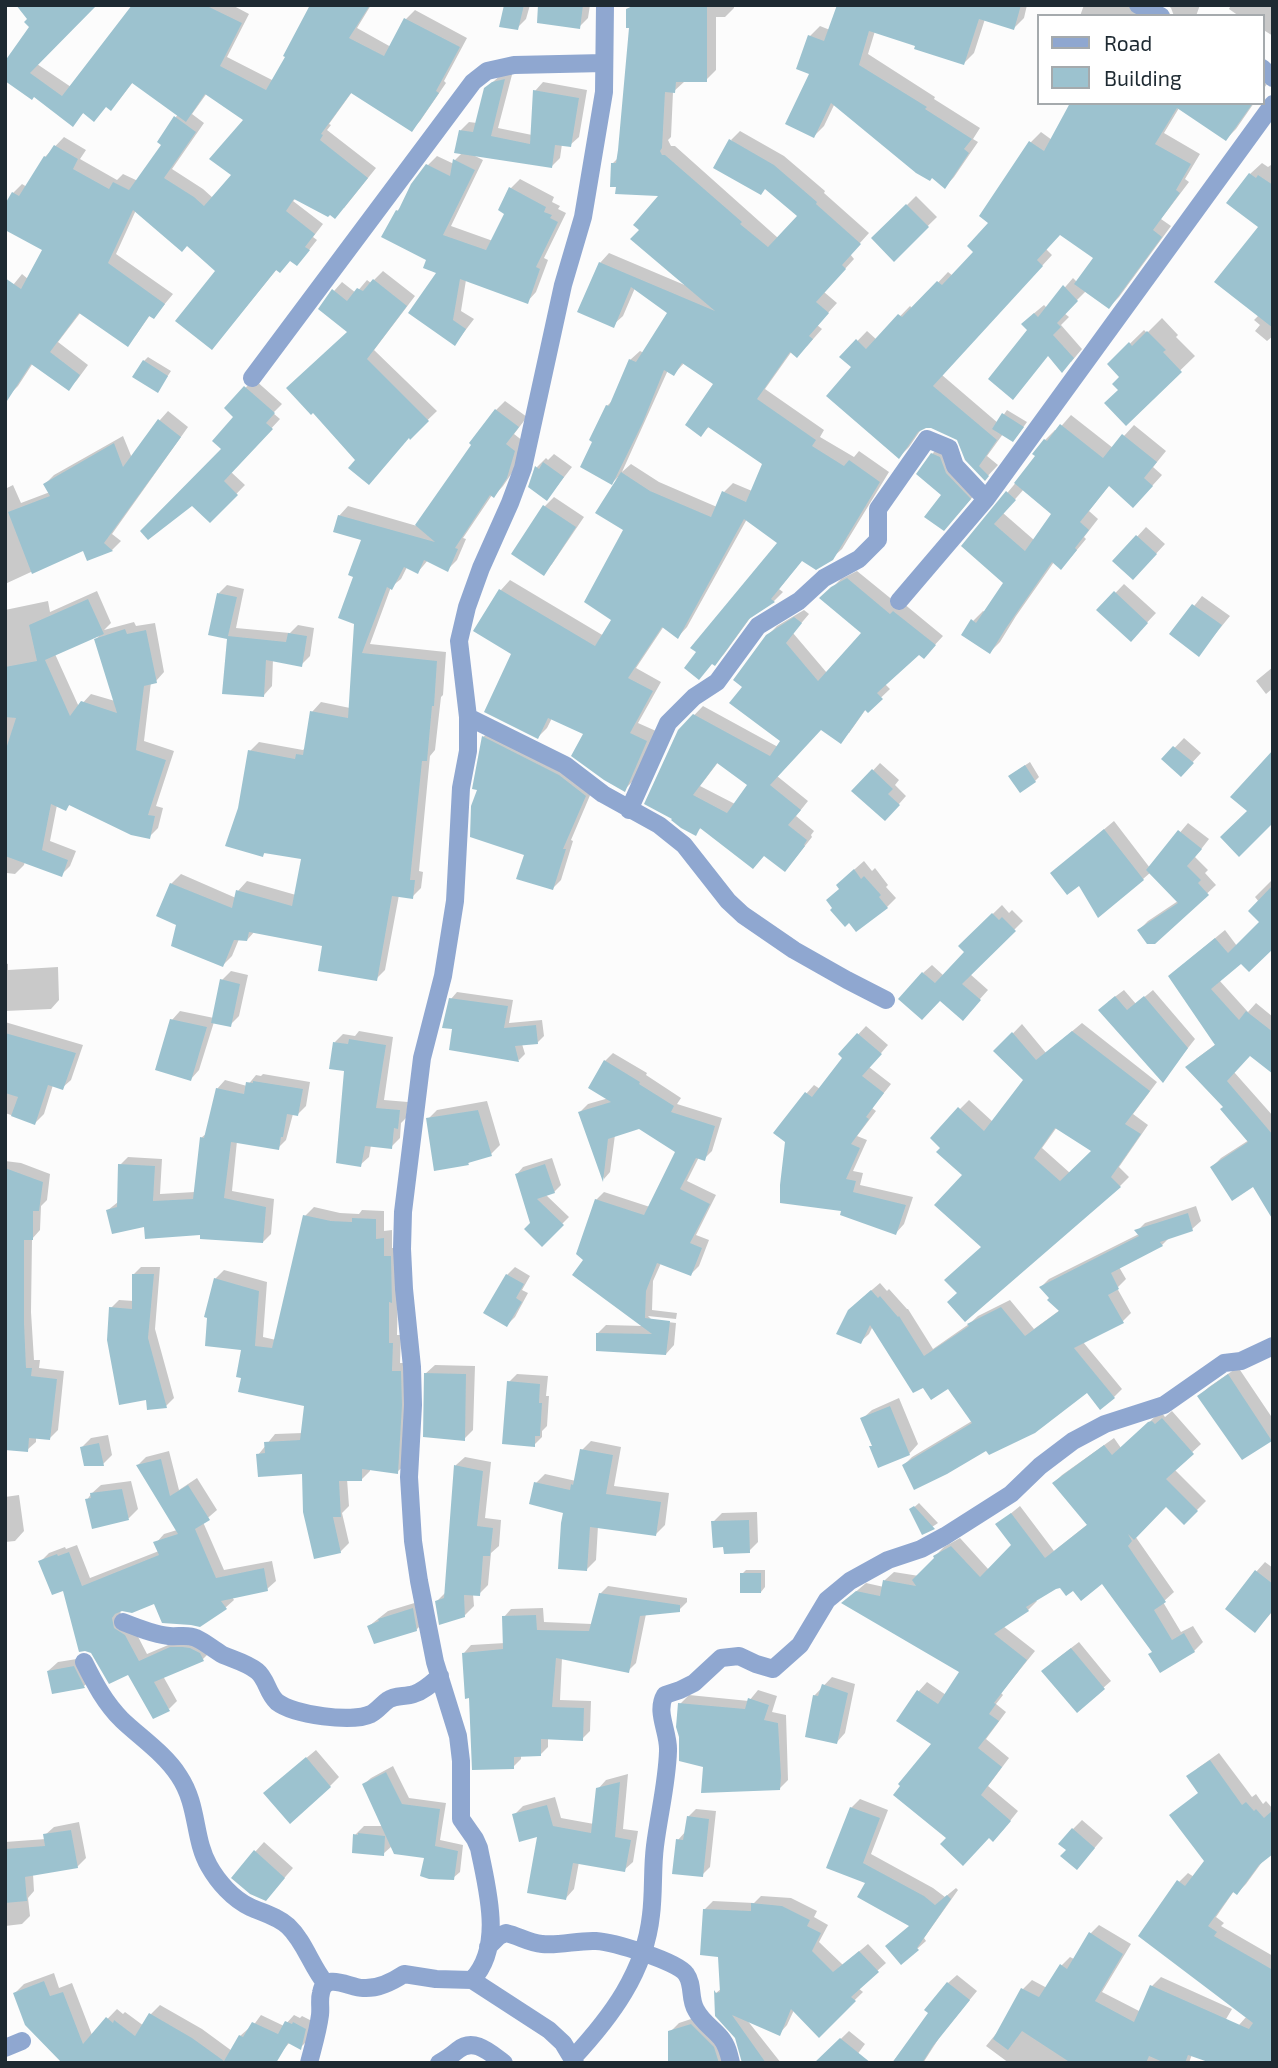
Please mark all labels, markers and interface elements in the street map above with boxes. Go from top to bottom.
legend [1036,14,1264,105]
text: Road [1104,30,1152,55]
text: Building [1104,65,1182,90]

